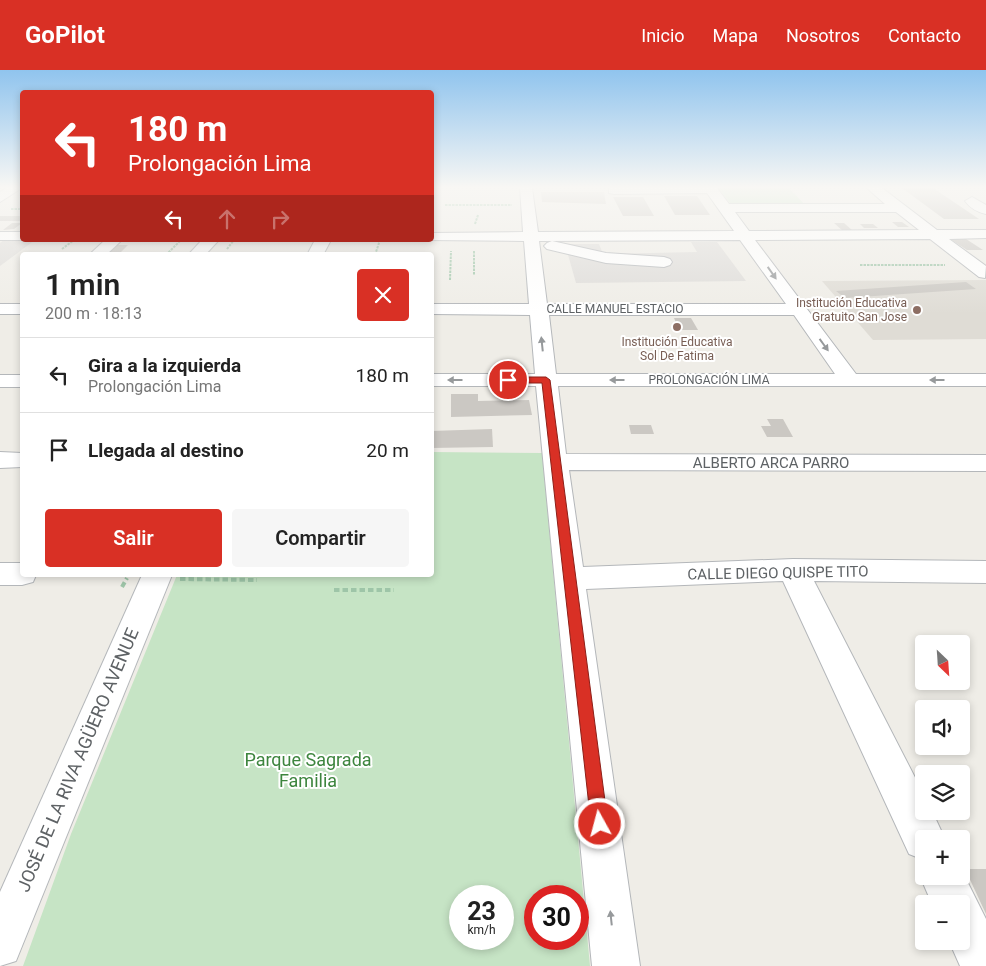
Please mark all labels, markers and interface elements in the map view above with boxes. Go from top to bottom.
text: GoPilot [25,21,105,49]
text: Inicio [641,25,685,46]
text: Mapa [713,25,758,46]
text: Nosotros [786,25,860,46]
text: Contacto [888,25,961,46]
text: 180 m [128,109,227,150]
icon: left [45,110,110,175]
text: Prolongación Lima [128,151,312,176]
icon: left [160,205,188,233]
icon: ahead [213,205,241,233]
icon: right [266,205,294,233]
one-way arrow [767,266,777,279]
text: 1 min [45,267,120,302]
button: close [357,269,409,321]
place label: Institución Educativa Gratuito San Jose [796,296,907,324]
street label: CALLE MANUEL ESTACIO [546,302,684,316]
text: 200 m · 18:13 [45,304,142,323]
marker: Institución Educativa Gratuito San Jose [911,304,923,316]
marker: Institución Educativa Sol De Fatima [671,321,683,333]
place label: Institución Educativa Sol De Fatima [621,335,733,363]
one-way arrow [538,336,546,352]
one-way arrow [819,338,829,352]
text: Gira a la izquierda [88,354,241,377]
pin [487,359,529,401]
icon: left [45,361,73,389]
text: 180 m [356,364,409,387]
icon: arrive [494,366,522,394]
street label: PROLONGACIÓN LIMA [648,372,770,387]
one-way arrow [447,376,463,384]
one-way arrow [609,376,625,384]
one-way arrow [929,376,945,384]
text: Prolongación Lima [88,377,221,396]
icon: arrive [45,436,73,464]
text: Llegada al destino [88,439,244,462]
text: 20 m [366,439,409,462]
street label: ALBERTO ARCA PARRO [693,454,849,472]
button: Salir [45,509,222,567]
button: Compartir [232,509,409,567]
street label: CALLE DIEGO QUISPE TITO [687,562,869,584]
street label: JOSÉ DE LA RIVA AGÜERO AVENUE [12,625,143,895]
north arrow [915,635,970,690]
map controls [915,635,970,950]
button: sound [915,700,970,755]
park label: Parque Sagrada Familia [244,749,372,791]
button: layers [915,765,970,820]
position arrow [573,797,625,849]
button: + [915,830,970,885]
speed limit sign: 30 [524,885,589,950]
button: − [915,895,970,950]
text: 23 [467,897,496,926]
one-way arrow [607,909,615,925]
text: km/h [467,923,496,937]

